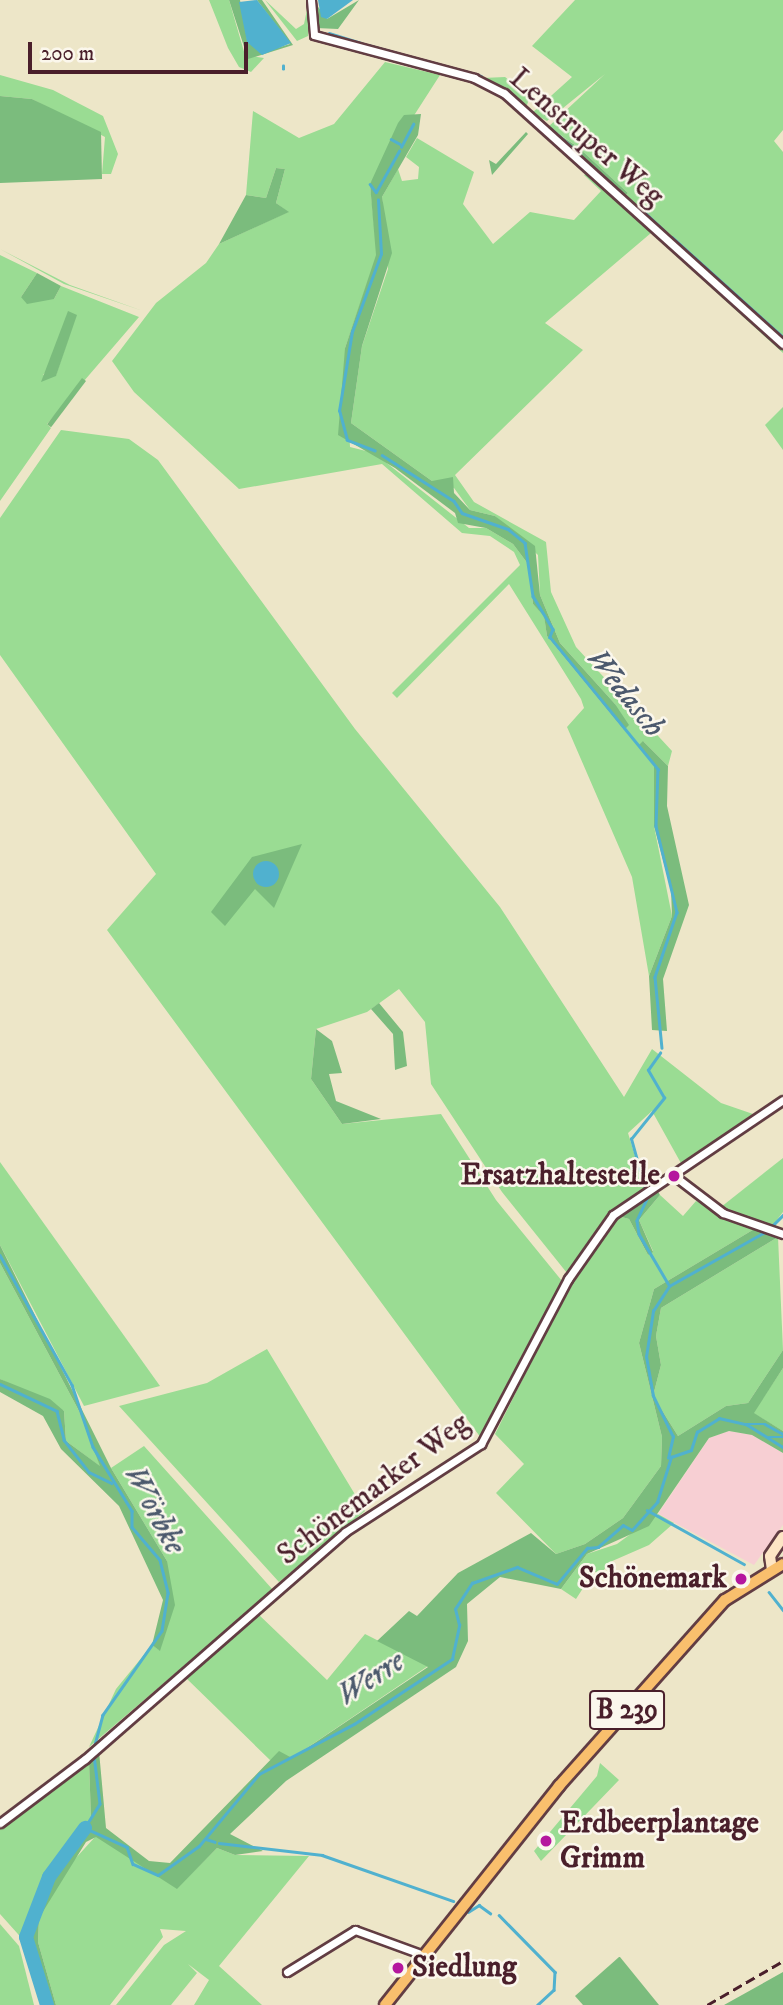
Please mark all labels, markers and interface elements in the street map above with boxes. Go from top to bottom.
scale bar [32,28,252,72]
text: 200 m [41,41,94,67]
street label: Lenstruper Weg [501,61,671,215]
water label: Wedasch [577,641,673,745]
place label: Ersatzhaltestelle [460,1158,660,1194]
marker: Ersatzhaltestelle [666,1168,682,1184]
street label: Schönemarker Weg [271,1406,477,1574]
water label: Wörbke [115,1459,193,1561]
place label: Schönemark [579,1561,727,1597]
marker: Schönemark [733,1571,749,1587]
water label: Werre [330,1643,412,1715]
road number: B 239 [588,1686,666,1734]
place label: Erdbeerplantage Grimm [560,1806,759,1876]
marker: Erdbeerplantage Grimm [538,1833,554,1849]
place label: Siedlung [412,1950,517,1986]
marker: Siedlung [390,1960,406,1976]

